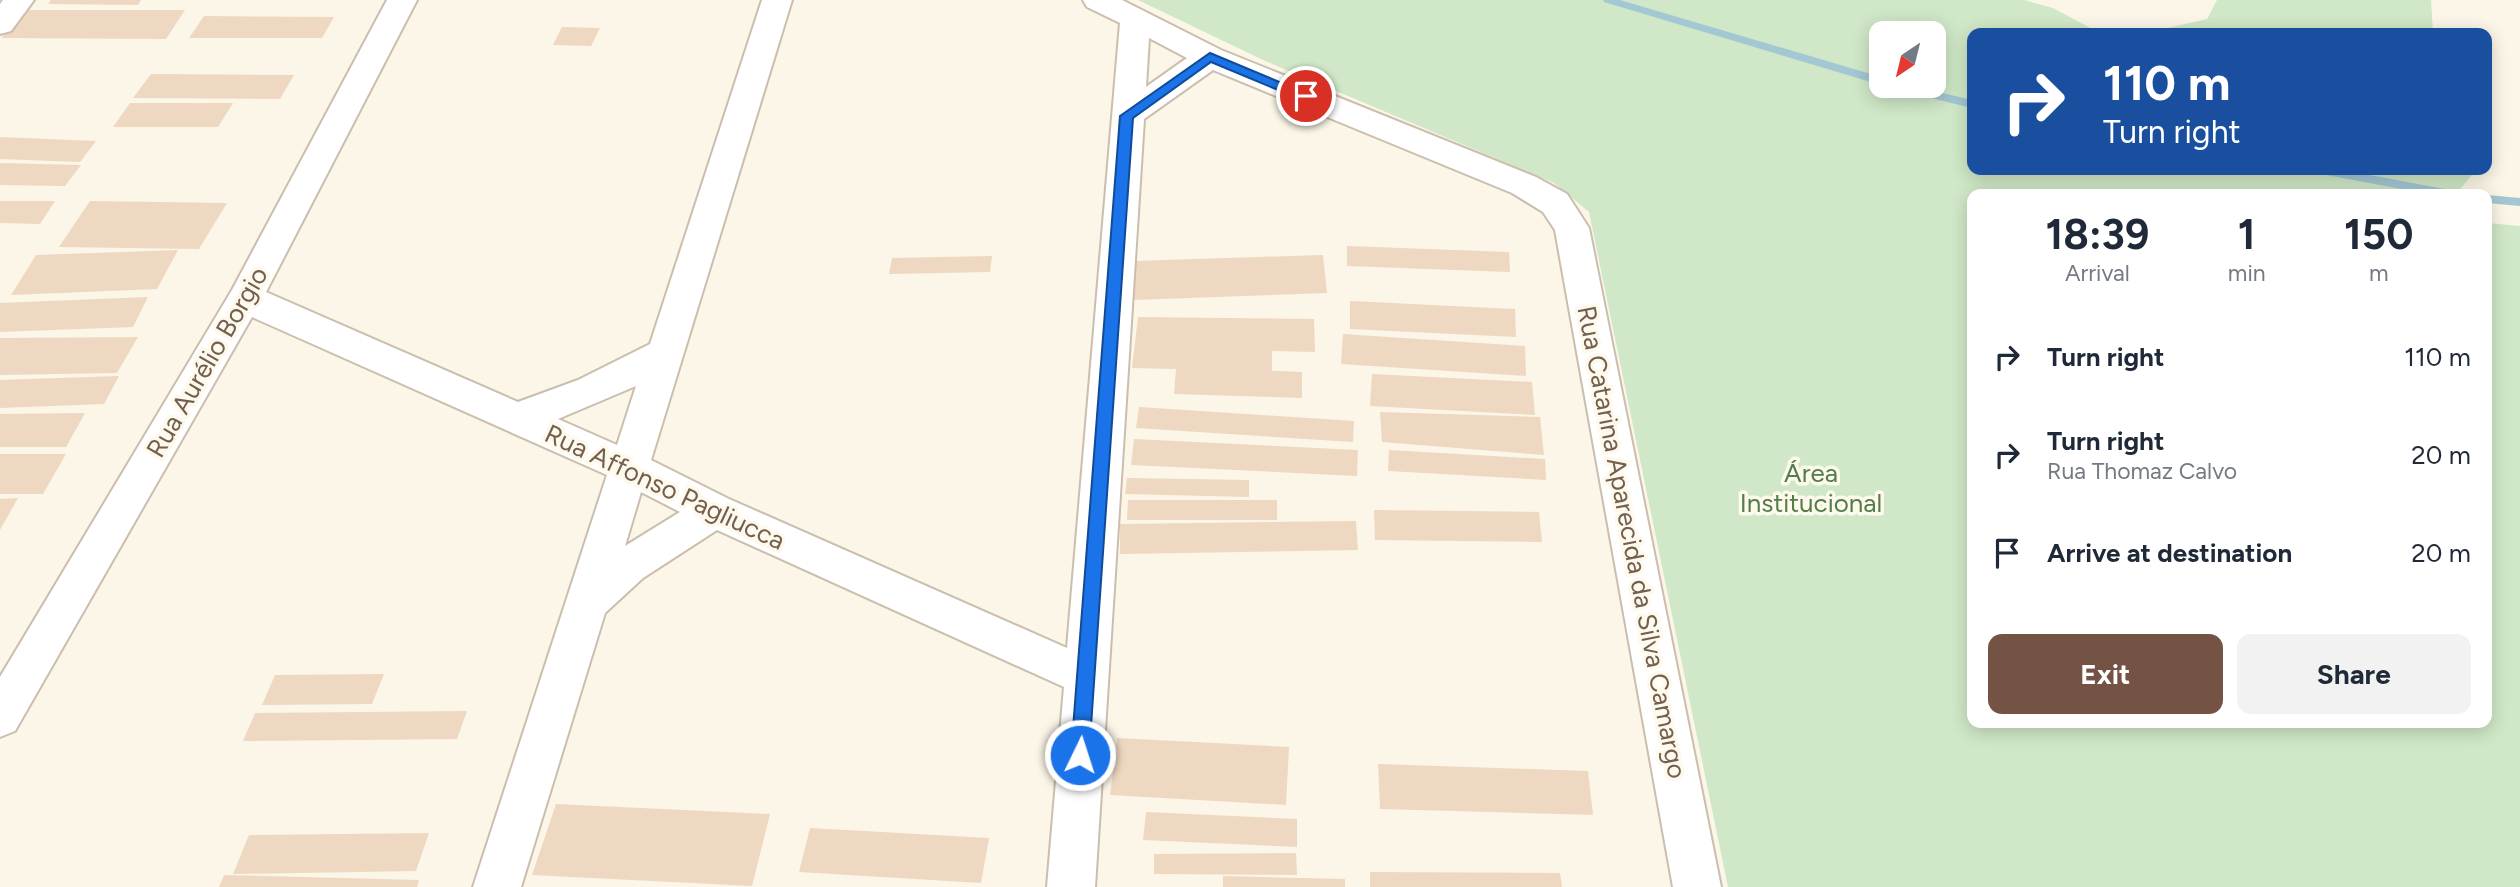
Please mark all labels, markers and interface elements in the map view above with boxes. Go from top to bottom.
north arrow [1869,21,1946,98]
map controls [1869,21,1946,98]
text: 110 m [2103,53,2231,112]
icon: right [1988,56,2079,147]
pin [1276,66,1336,126]
icon: arrive [1287,77,1325,115]
text: Turn right [2103,113,2241,151]
text: 18:39 [2046,209,2149,260]
text: 1 [2238,209,2256,260]
text: 150 [2344,209,2413,260]
text: Arrival [2065,259,2130,287]
text: min [2228,259,2266,287]
text: m [2369,259,2389,287]
street label: Rua Aurélio Borgio [139,261,275,463]
street label: Rua Catarina Aparecida da Silva Camargo [1570,303,1694,781]
icon: right [1988,338,2026,376]
text: Turn right [2047,341,2164,373]
text: 110 m [2404,341,2471,373]
street label: Rua Affonso Pagliucca [540,417,790,557]
text: Turn right [2047,425,2164,457]
icon: right [1988,436,2026,474]
text: 20 m [2411,439,2471,471]
park label: Área Institucional [1740,457,1882,519]
text: Rua Thomaz Calvo [2047,457,2237,485]
icon: arrive [1988,534,2026,572]
text: Arrive at destination [2047,537,2292,569]
text: 20 m [2411,537,2471,569]
button: Exit [1988,634,2223,714]
button: Share [2237,634,2471,714]
position arrow [1043,718,1117,792]

